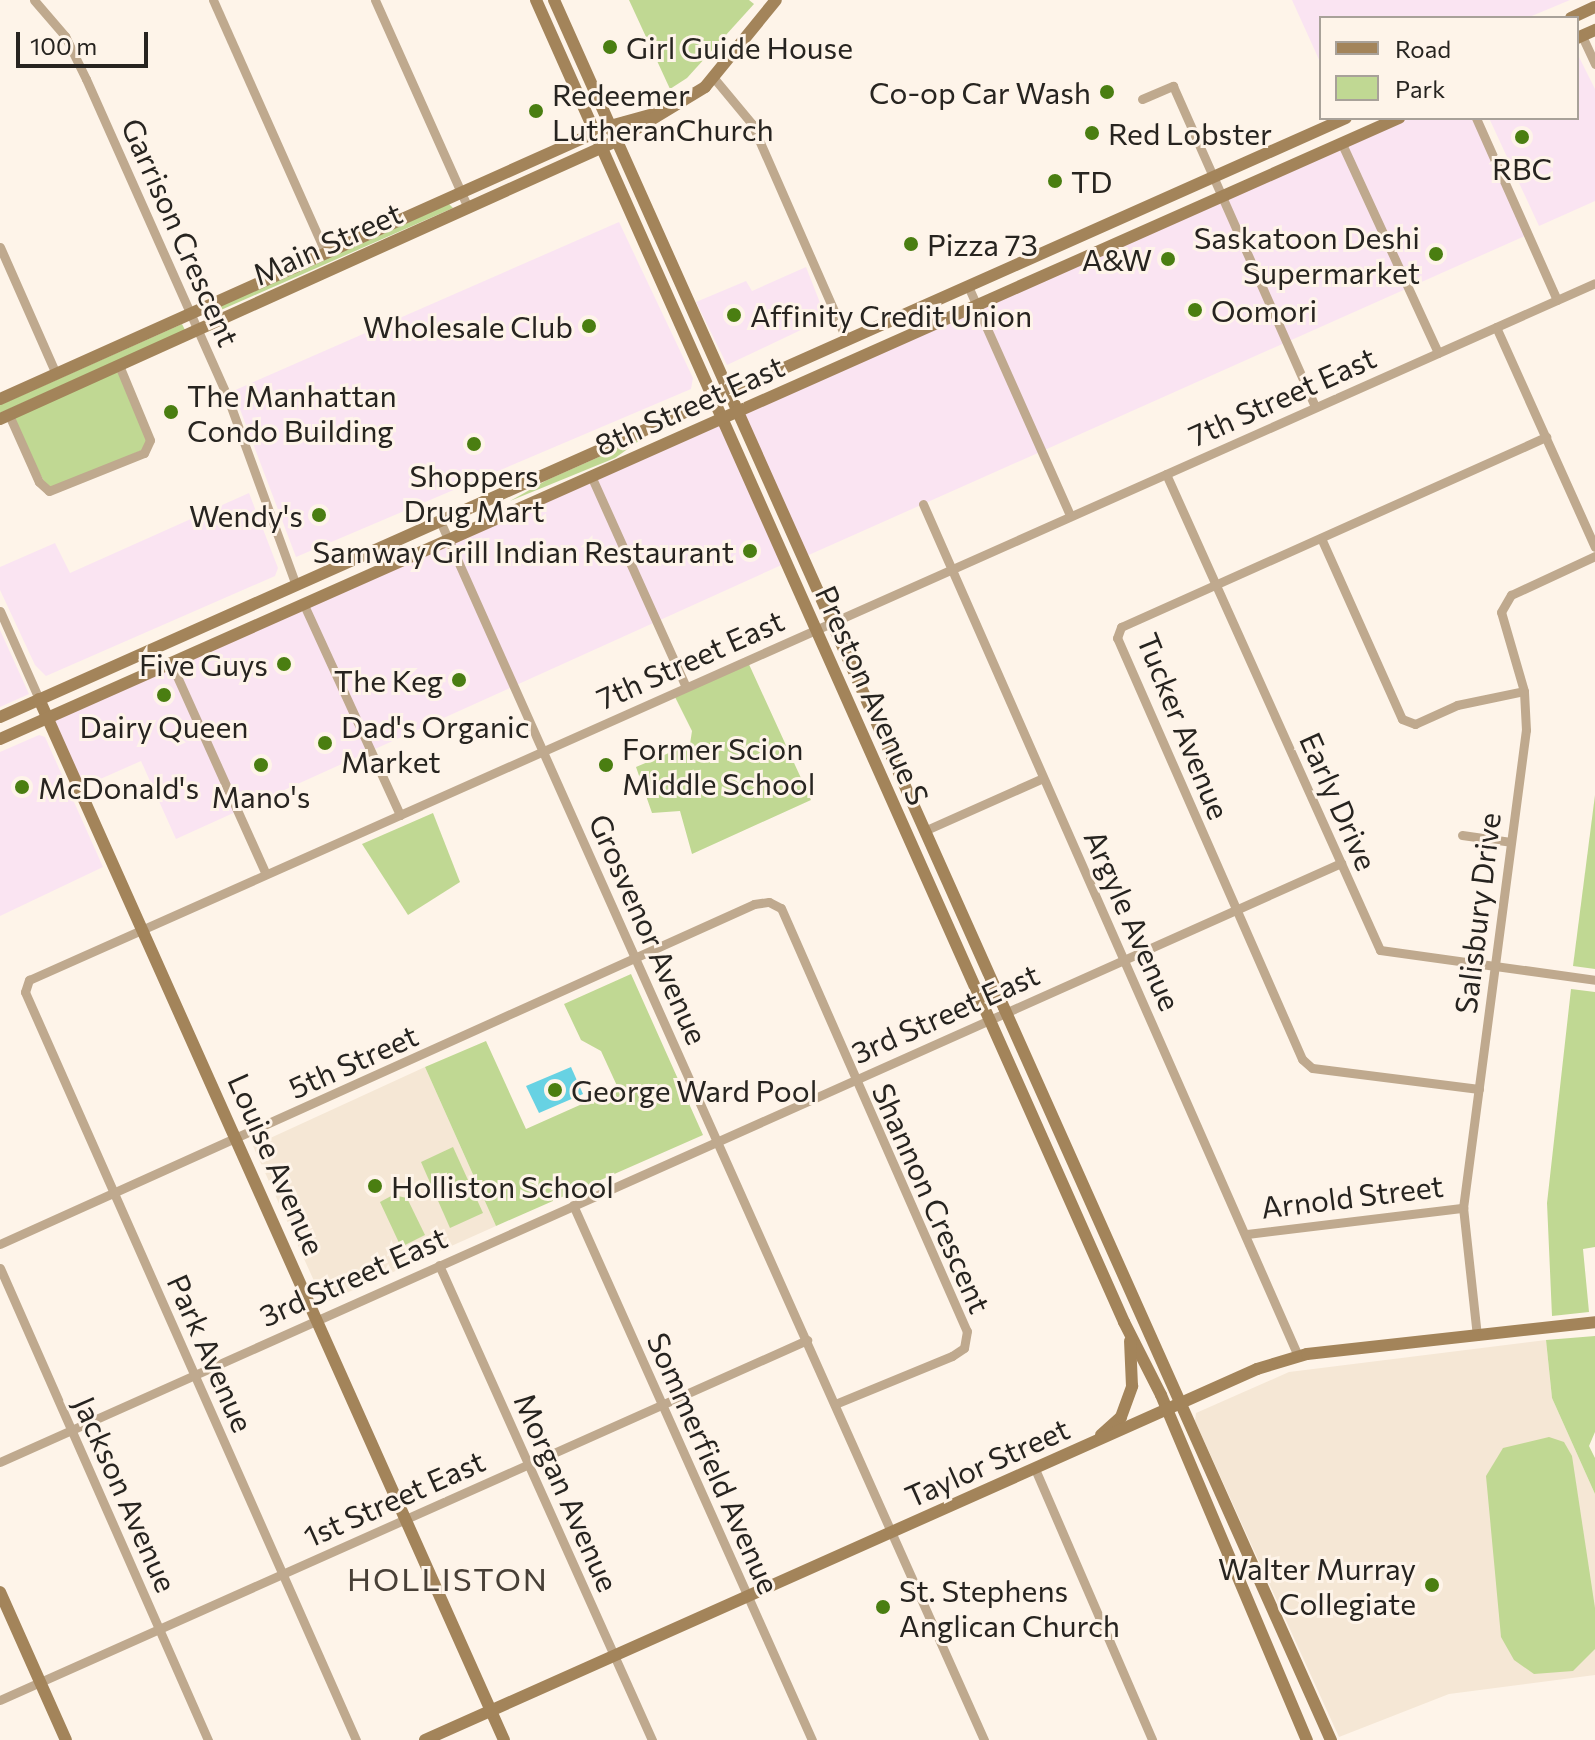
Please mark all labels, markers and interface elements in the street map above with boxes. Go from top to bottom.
scale bar [20,16,152,66]
legend [1319,16,1579,120]
place label: Girl Guide House [626,29,853,65]
text: 100 m [30,31,97,60]
text: Road [1395,34,1451,63]
marker: Girl Guide House [601,38,619,56]
place label: Co-op Car Wash [869,74,1091,110]
text: Park [1395,74,1445,103]
place label: Redeemer LutheranChurch [552,76,774,146]
marker: Co-op Car Wash [1098,83,1116,101]
marker: Redeemer LutheranChurch [527,102,545,120]
street label: Garrison Crescent [115,113,247,351]
place label: Red Lobster [1108,115,1272,151]
marker: Red Lobster [1083,124,1101,142]
marker: RBC [1513,128,1531,146]
place label: RBC [1492,150,1552,186]
place label: TD [1071,163,1112,199]
marker: TD [1046,172,1064,190]
street label: Main Street [247,194,407,292]
place label: Saskatoon Deshi Supermarket [1194,219,1420,290]
place label: Pizza 73 [927,226,1038,262]
marker: Pizza 73 [902,235,920,253]
place label: A&W [1082,241,1152,277]
marker: Saskatoon Deshi Supermarket [1427,245,1445,263]
marker: A&W [1159,250,1177,268]
place label: Oomori [1211,292,1317,328]
place label: Affinity Credit Union [750,297,1032,333]
marker: Oomori [1186,301,1204,319]
marker: Affinity Credit Union [725,306,743,324]
place label: Wholesale Club [363,308,573,344]
marker: Wholesale Club [580,317,598,335]
street label: 7th Street East [1183,339,1381,453]
street label: 8th Street East [589,347,789,463]
place label: The Manhattan Condo Building [187,377,397,448]
marker: The Manhattan Condo Building [162,403,180,421]
marker: Shoppers Drug Mart [465,435,483,453]
place label: Shoppers Drug Mart [403,457,545,528]
place label: Wendy's [189,497,303,533]
marker: Wendy's [310,506,328,524]
place label: Samway Grill Indian Restaurant [313,533,734,569]
marker: Samway Grill Indian Restaurant [741,542,759,560]
street label: Preston Avenue S [809,580,937,810]
street label: 7th Street East [591,602,789,716]
street label: Tucker Avenue [1130,628,1238,824]
place label: Five Guys [139,646,268,682]
marker: Five Guys [275,655,293,673]
place label: The Keg [334,662,443,698]
marker: The Keg [450,671,468,689]
marker: Dairy Queen [155,686,173,704]
place label: Dairy Queen [80,708,248,744]
place label: Dad's Organic Market [341,708,530,778]
street label: Early Drive [1293,727,1385,875]
place label: Former Scion Middle School [622,730,815,800]
marker: Dad's Organic Market [316,734,334,752]
marker: Mano's [252,756,270,774]
marker: Former Scion Middle School [597,756,615,774]
place label: McDonald's [38,769,199,805]
marker: McDonald's [13,778,31,796]
place label: Mano's [212,778,310,814]
street label: Grosvenor Avenue [582,808,716,1050]
street label: Salisbury Drive [1447,810,1507,1016]
street label: Argyle Avenue [1077,824,1189,1016]
street label: 3rd Street East [846,956,1044,1070]
street label: 5th Street [283,1017,423,1105]
street label: Louise Avenue [221,1068,333,1260]
place label: George Ward Pool [571,1072,817,1108]
street label: Shannon Crescent [865,1078,999,1318]
marker: George Ward Pool [546,1081,564,1099]
street label: Arnold Street [1259,1167,1445,1225]
place label: Holliston School [391,1168,614,1204]
marker: Holliston School [366,1177,384,1195]
street label: 3rd Street East [254,1219,452,1333]
street label: Park Avenue [160,1269,262,1437]
street label: Sommerfield Avenue [640,1327,788,1599]
street label: Morgan Avenue [507,1387,627,1597]
street label: Jackson Avenue [67,1391,185,1597]
street label: Taylor Street [899,1410,1075,1514]
street label: 1st Street East [298,1442,490,1554]
place label: Walter Murray Collegiate [1218,1550,1416,1620]
district label: HOLLISTON [347,1559,549,1597]
place label: St. Stephens Anglican Church [899,1572,1120,1642]
marker: Walter Murray Collegiate [1423,1576,1441,1594]
marker: St. Stephens Anglican Church [874,1598,892,1616]

